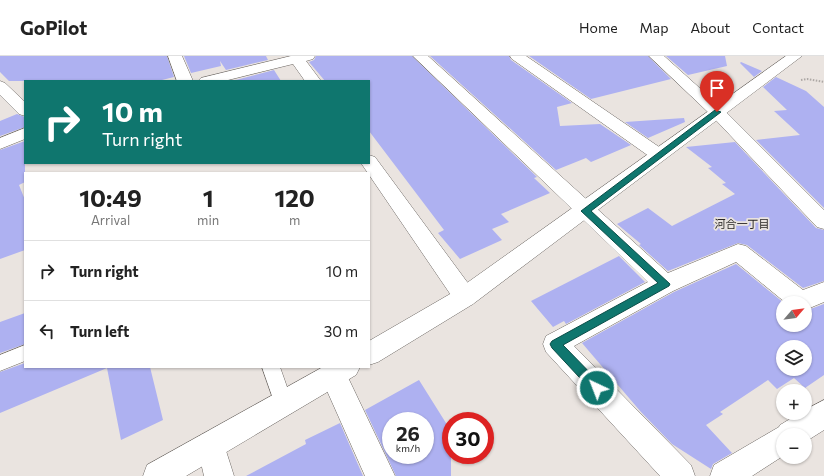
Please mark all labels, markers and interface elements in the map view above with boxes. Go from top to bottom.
text: GoPilot [20,16,87,39]
text: Home [579,19,618,36]
text: Map [640,19,668,36]
text: About [690,19,730,36]
text: Contact [752,19,804,36]
pin [700,71,734,112]
icon: arrive [706,77,728,99]
text: 10 m [102,94,163,128]
icon: right [36,96,88,148]
text: Turn right [102,128,182,150]
text: 10:49 [79,183,142,212]
text: 1 [203,183,214,212]
text: 120 [274,183,315,212]
text: Arrival [91,212,130,228]
text: min [197,212,219,228]
text: m [289,212,300,228]
district label: 河合一丁目 [715,217,770,230]
icon: right [36,260,58,282]
text: Turn right [70,262,139,280]
text: 10 m [326,262,358,280]
north arrow [776,296,812,332]
map controls [776,296,812,464]
icon: left [36,320,58,342]
text: Turn left [70,322,129,340]
text: 30 m [324,322,358,340]
button: layers [776,340,812,376]
position arrow [576,367,618,409]
button: + [776,384,812,420]
speed limit sign: 30 [442,412,494,464]
text: 26 [396,421,420,445]
button: − [776,428,812,464]
text: km/h [396,442,420,454]

